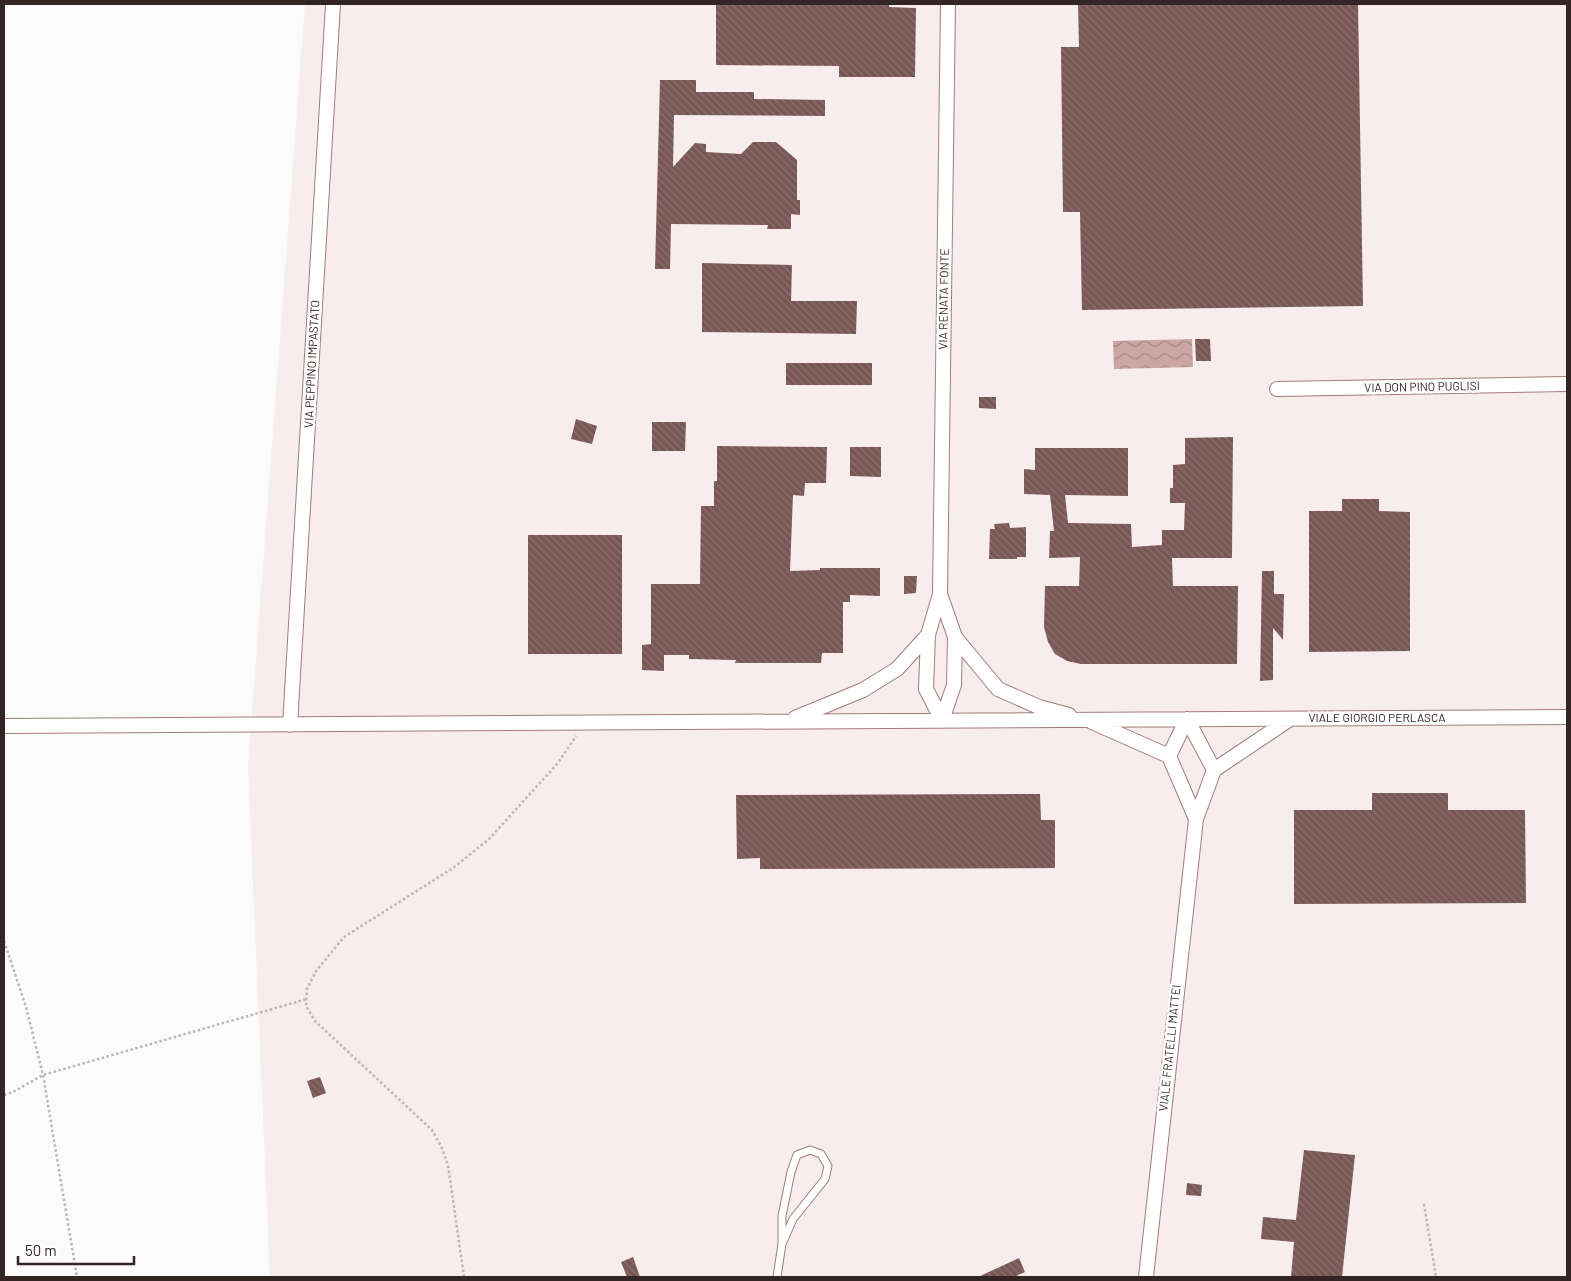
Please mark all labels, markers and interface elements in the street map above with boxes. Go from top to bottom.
street label: VIA RENATA FONTE [935,248,951,350]
street label: VIA PEPPINO IMPASTATO [301,300,321,428]
street label: VIA DON PINO PUGLISI [1364,378,1480,394]
street label: VIALE GIORGIO PERLASCA [1309,710,1445,724]
street label: VIALE FRATELLI MATTEI [1155,984,1183,1112]
scale bar [18,1234,134,1266]
text: 50 m [25,1241,57,1259]

